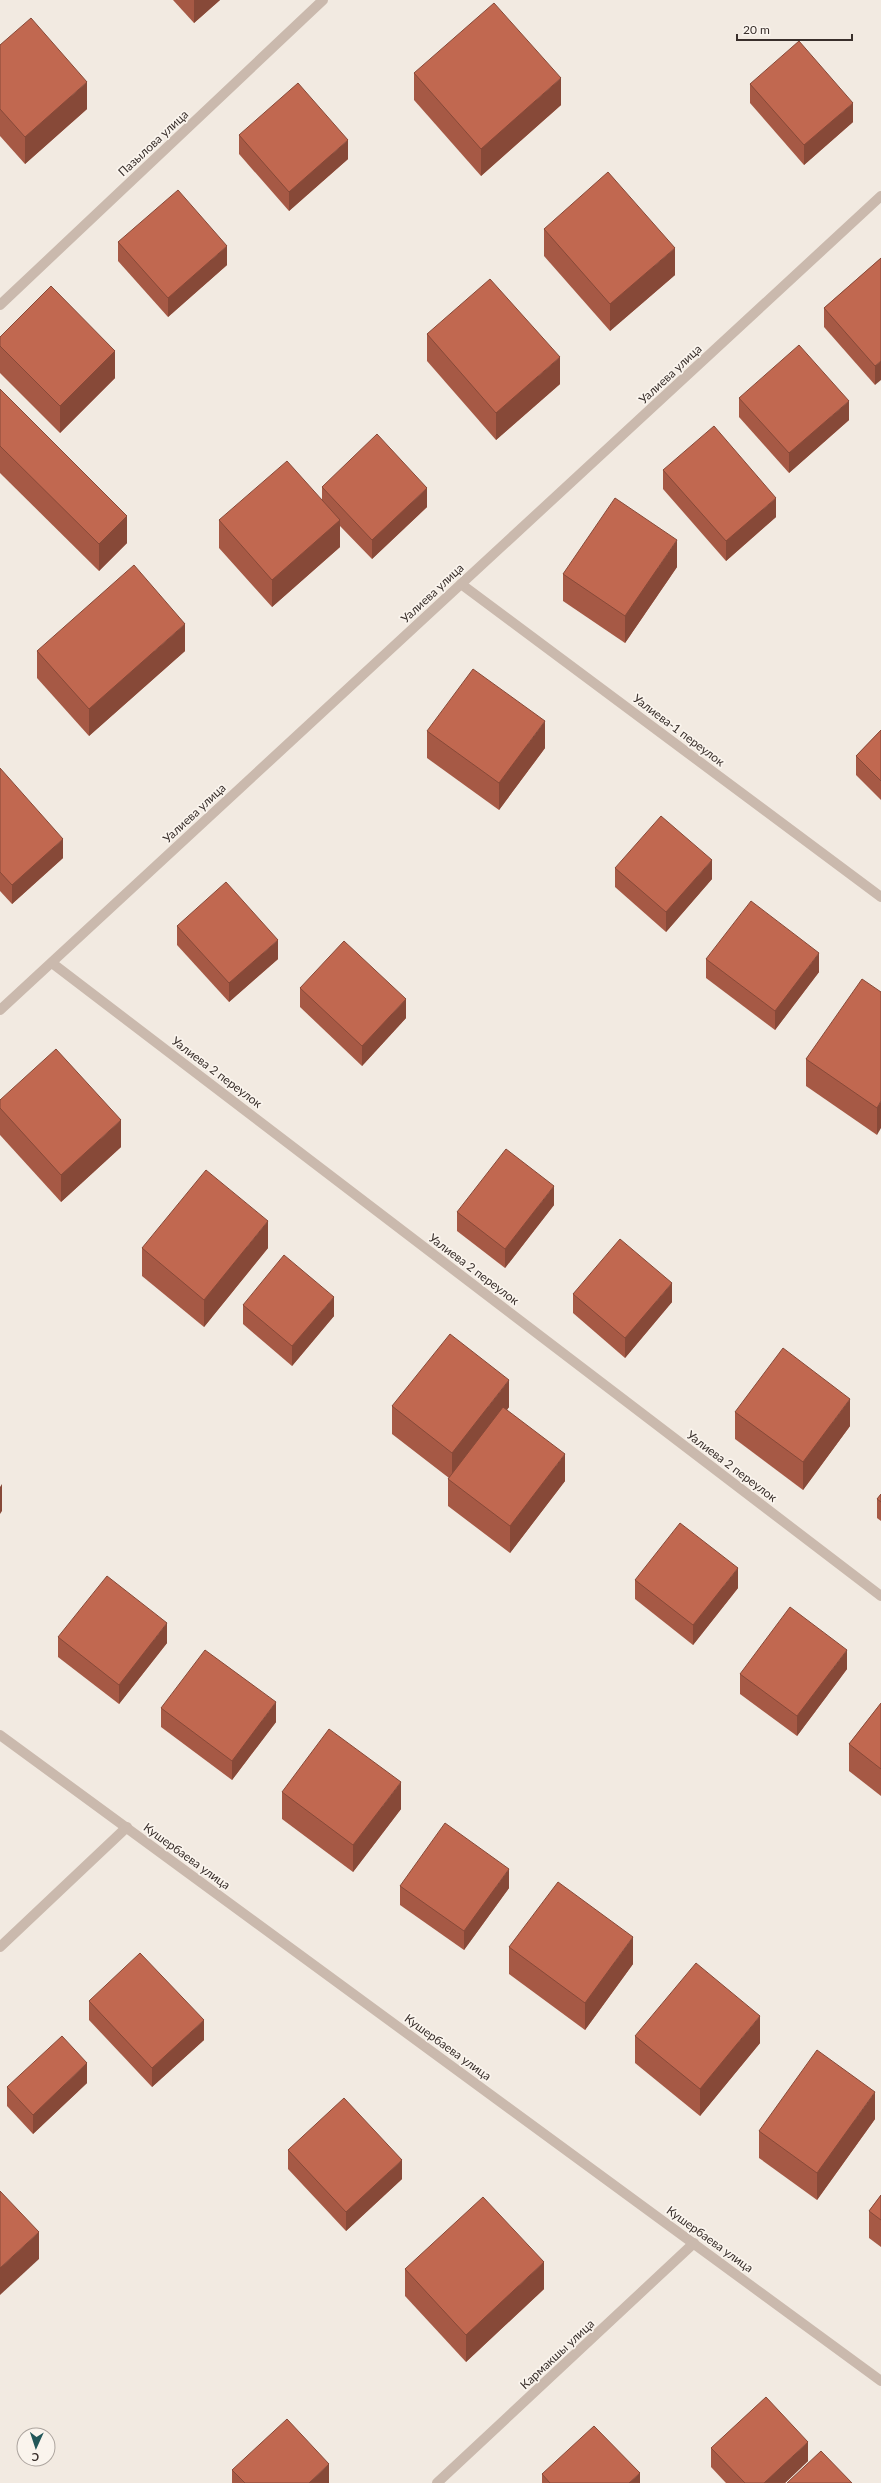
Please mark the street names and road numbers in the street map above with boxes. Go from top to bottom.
street label: Пазылова улица [115,107,191,179]
street label: Уалиева улица [635,341,705,407]
street label: Уалиева улица [397,560,467,626]
street label: Уалиева-1 переулок [630,691,728,770]
street label: Уалиева улица [159,780,229,846]
street label: Уалиева 2 переулок [169,1033,266,1111]
street label: Уалиева 2 переулок [426,1230,523,1308]
street label: Уалиева 2 переулок [684,1427,781,1505]
street label: Кушербаева улица [141,1819,233,1893]
street label: Кушербаева улица [402,2010,494,2084]
street label: Кушербаева улица [664,2202,756,2276]
street label: Кармакшы улица [517,2316,597,2392]

